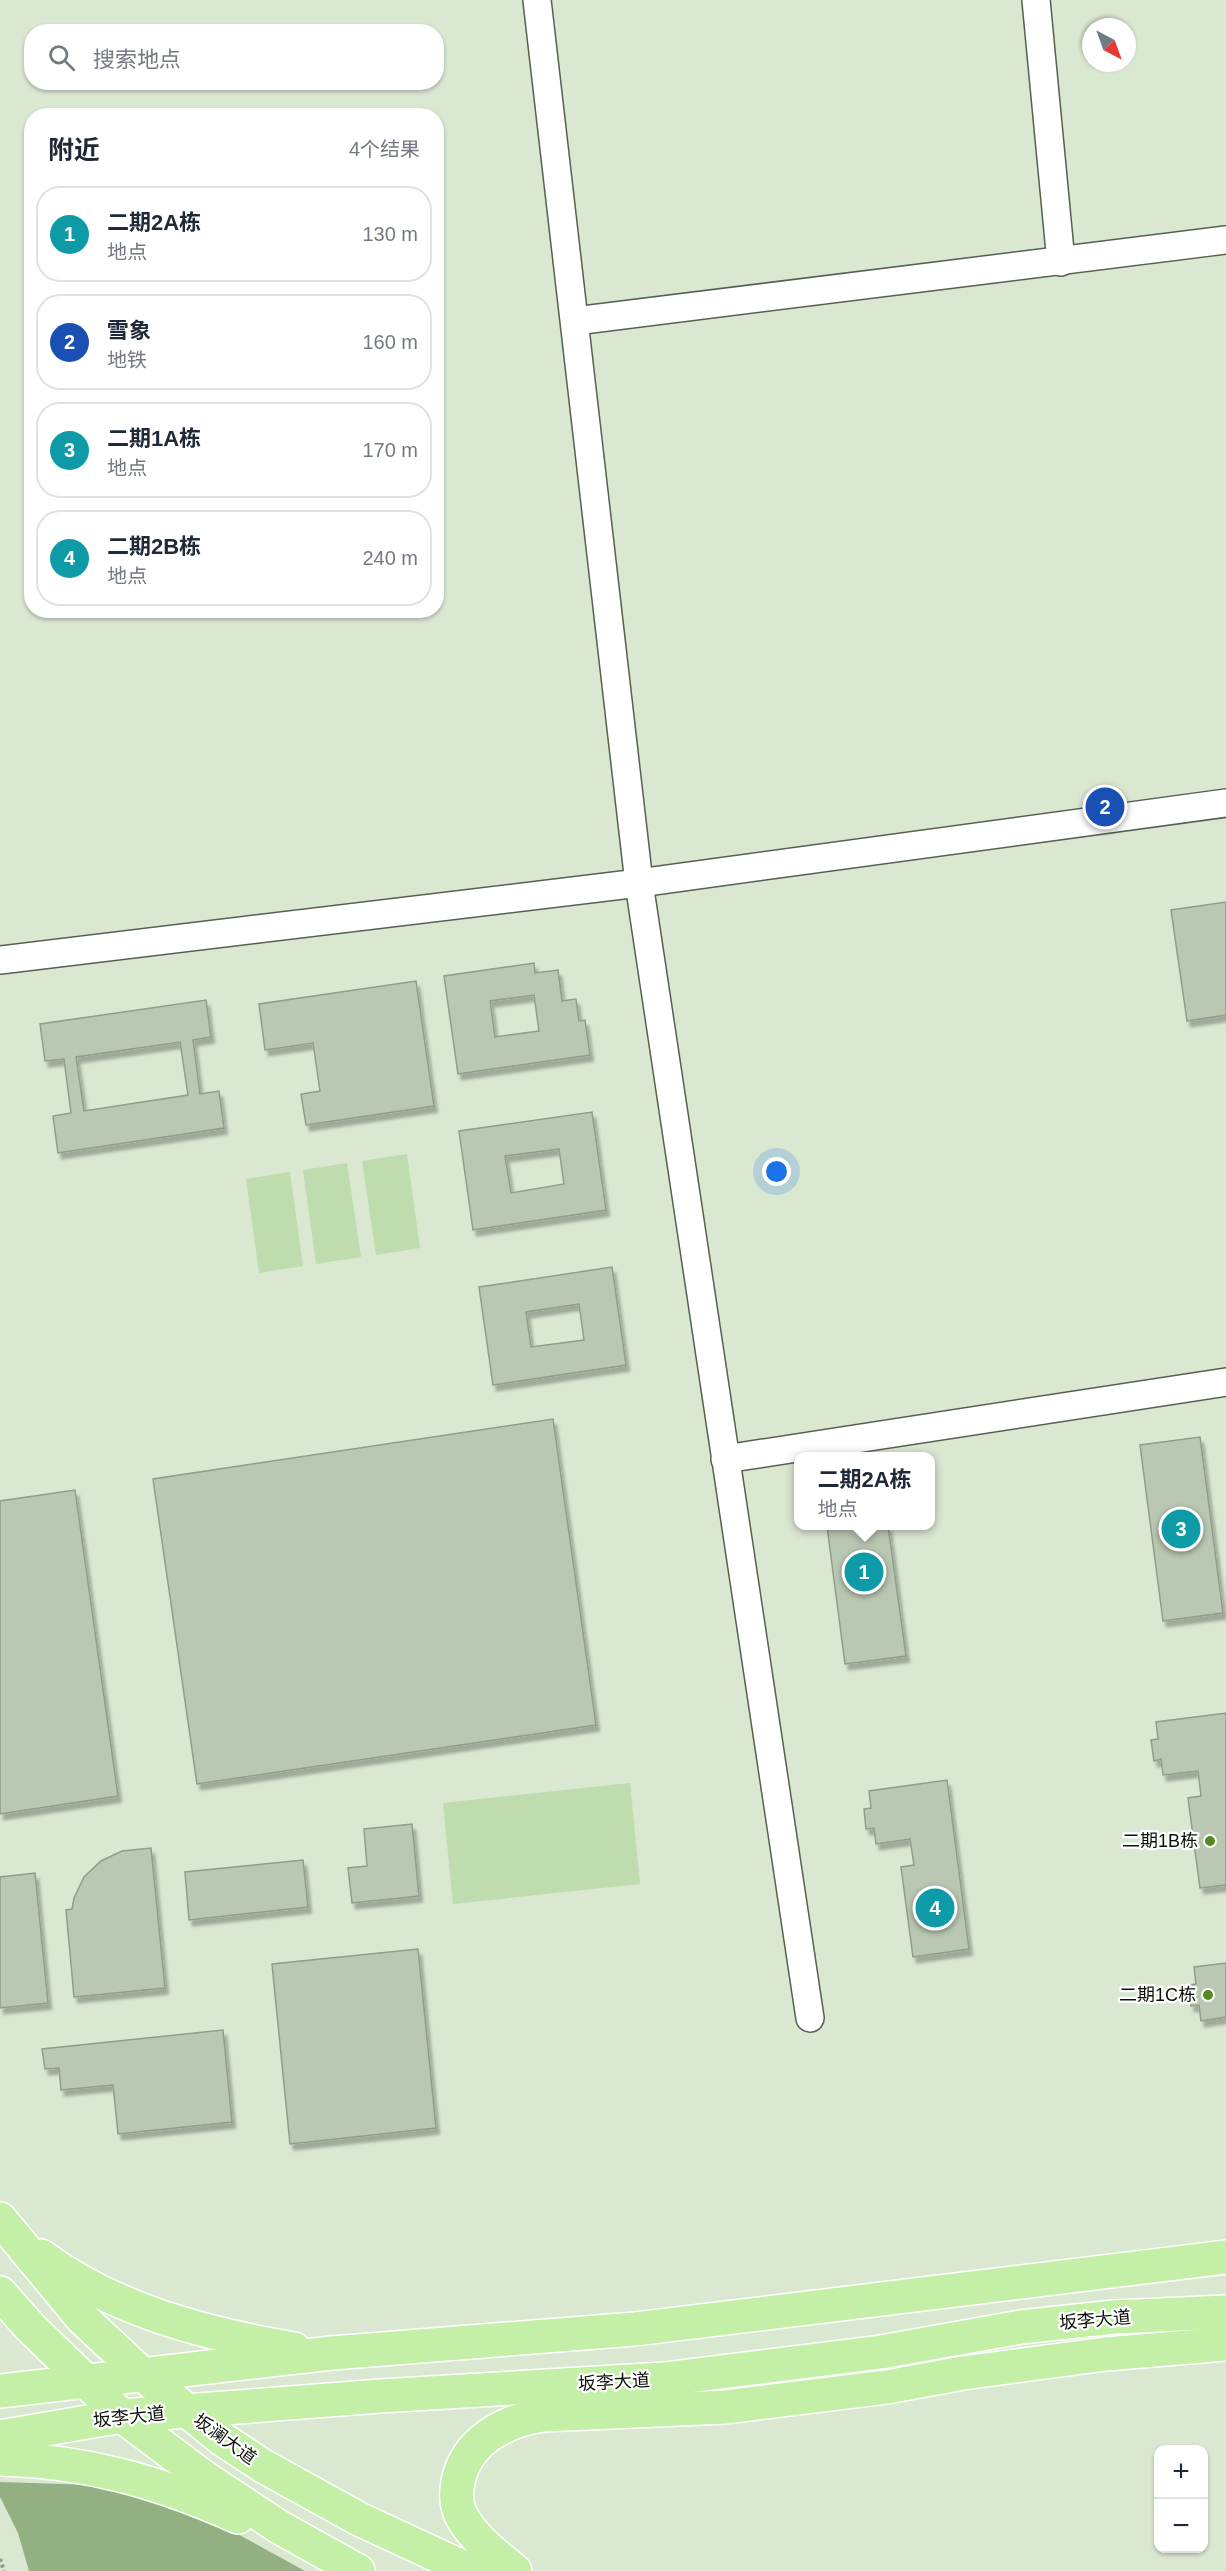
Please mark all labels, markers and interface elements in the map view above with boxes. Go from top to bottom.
north arrow [1082,18,1136,72]
search box [24,24,444,90]
icon: search [45,41,78,74]
text: 搜索地点 [93,47,181,72]
text: 附近 [48,135,100,165]
text: 4个结果 [349,138,420,160]
text: 二期2A栋 [107,210,201,235]
text: 1 [64,223,75,245]
text: 130 m [362,223,418,245]
text: 地点 [107,241,147,263]
text: 雪象 [107,318,151,343]
text: 2 [64,331,75,353]
text: 160 m [362,331,418,353]
text: 地铁 [107,349,147,371]
text: 二期1A栋 [107,426,201,451]
text: 3 [64,439,75,461]
text: 170 m [362,439,418,461]
text: 地点 [107,457,147,479]
text: 二期2B栋 [107,534,201,559]
text: 4 [64,547,75,569]
text: 240 m [362,547,418,569]
text: 地点 [107,565,147,587]
pin: 2 [1086,784,1124,830]
your location [762,1157,791,1186]
popup [794,1452,935,1530]
text: 二期2A栋 [817,1467,912,1492]
text: 地点 [817,1498,857,1520]
pin: 3 [1162,1506,1200,1552]
pin: 1 [844,1550,884,1594]
place label: 二期1B栋 [1122,1831,1198,1851]
marker: 二期1B栋 [1203,1834,1217,1848]
pin: 4 [916,1886,954,1930]
place label: 二期1C栋 [1119,1985,1196,2005]
marker: 二期1C栋 [1201,1988,1215,2002]
street label: 坂李大道 [1058,2307,1132,2333]
street label: 坂李大道 [578,2370,650,2394]
street label: 坂李大道 [92,2403,166,2431]
street label: 坂澜大道 [190,2410,260,2468]
map controls [1154,2445,1208,2553]
button: + [1154,2445,1208,2499]
button: − [1154,2499,1208,2553]

